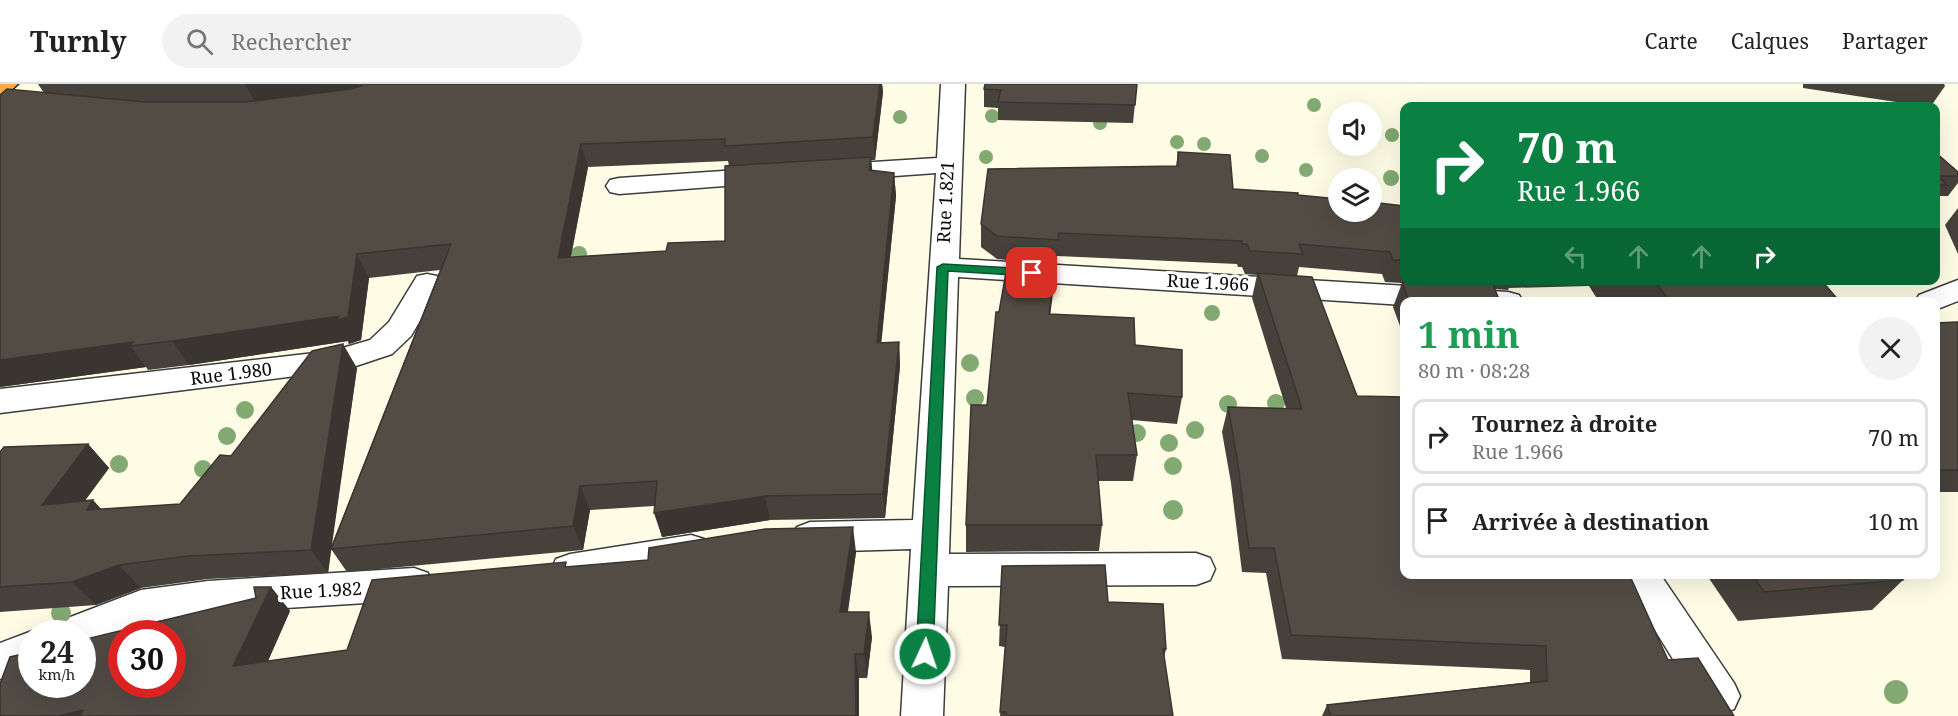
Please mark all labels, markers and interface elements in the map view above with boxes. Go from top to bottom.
search box [162,14,582,68]
text: Turnly [30,22,126,60]
icon: search [183,25,216,58]
text: Rechercher [231,26,351,56]
text: Carte [1645,27,1698,55]
text: Calques [1731,27,1809,55]
text: Partager [1842,27,1928,55]
map controls [1328,102,1382,222]
button: sound [1328,102,1382,156]
text: 70 m [1517,118,1617,175]
icon: right [1418,126,1496,204]
street label: Rue 1.821 [931,160,959,244]
button: layers [1328,168,1382,222]
text: Rue 1.966 [1517,172,1640,209]
icon: left [1559,240,1592,273]
icon: ahead [1622,240,1655,273]
icon: ahead [1685,240,1718,273]
icon: right [1748,240,1781,273]
pin [1006,247,1057,298]
icon: arrive [1015,256,1048,289]
street label: Rue 1.966 [1166,268,1250,296]
text: 1 min [1418,310,1520,359]
button: close [1859,317,1922,380]
street label: Rue 1.980 [189,356,273,390]
text: 80 m · 08:28 [1418,357,1530,384]
text: Tournez à droite [1472,408,1657,438]
icon: right [1421,420,1454,453]
text: 70 m [1868,422,1919,452]
text: Rue 1.966 [1472,438,1563,465]
icon: arrive [1421,504,1454,537]
text: Arrivée à destination [1472,506,1709,536]
text: 10 m [1868,506,1919,536]
street label: Rue 1.982 [279,576,363,604]
speed limit sign: 30 [108,620,186,698]
position arrow [893,622,957,686]
text: 24 [40,631,74,672]
text: km/h [39,664,75,684]

